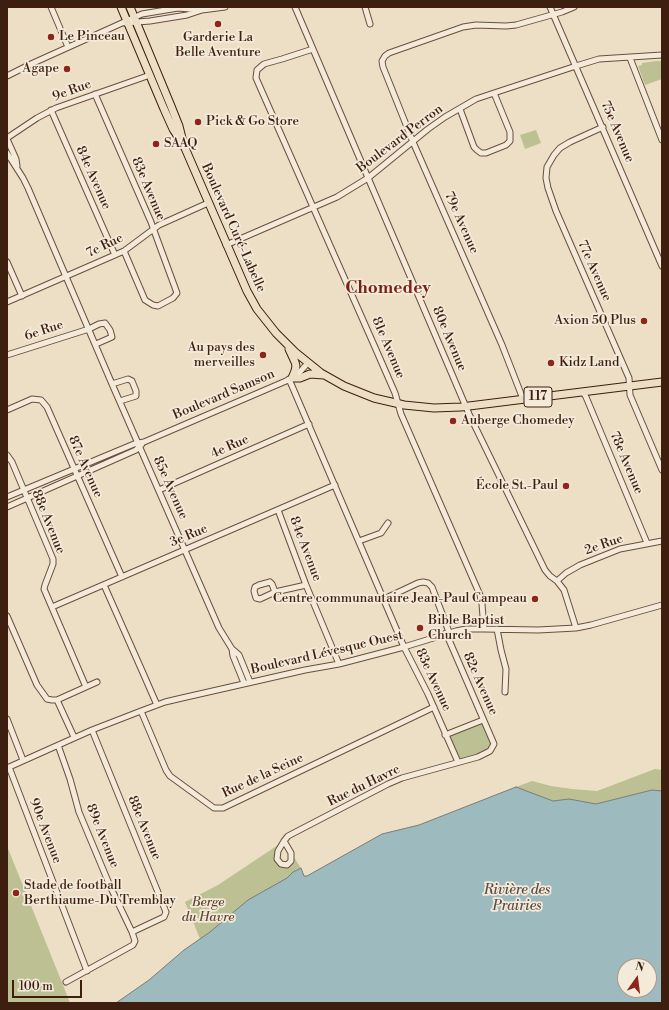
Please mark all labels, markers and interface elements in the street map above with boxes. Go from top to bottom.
marker: Garderie La Belle Aventure [213,19,223,29]
place label: Le Pinceau [59,29,125,45]
place label: Garderie La Belle Aventure [175,30,261,61]
marker: Le Pinceau [46,32,56,42]
place label: Agape [22,61,59,77]
marker: Agape [62,64,72,74]
street label: 9e Rue [51,77,93,105]
street label: 75e Avenue [597,99,637,165]
street label: Boulevard Perron [354,102,446,176]
place label: Pick & Go Store [206,114,299,130]
marker: Pick & Go Store [193,117,203,127]
place label: SAAQ [164,136,198,152]
marker: SAAQ [151,139,161,149]
street label: 84e Avenue [72,144,114,212]
street label: 83e Avenue [128,155,168,223]
street label: Boulevard Curé-Labelle [197,161,269,295]
street label: 79e Avenue [440,190,482,256]
street label: 7e Rue [84,230,126,262]
street label: 77e Avenue [574,238,614,304]
district label: Chomedey [345,279,431,299]
street label: 80e Avenue [428,304,470,374]
place label: Axion 50 Plus [554,313,636,329]
street label: 81e Avenue [368,315,408,381]
marker: Axion 50 Plus [639,316,649,326]
street label: 6e Rue [23,317,65,345]
place label: Au pays des merveilles [188,340,255,371]
marker: Au pays des merveilles [258,350,268,360]
place label: Kidz Land [559,355,619,371]
marker: Kidz Land [546,358,556,368]
street label: Boulevard Samson [171,367,277,423]
road number: 117 [524,387,552,407]
place label: Auberge Chomedey [461,413,575,429]
marker: Auberge Chomedey [448,416,458,426]
street label: 78e Avenue [606,429,646,497]
street label: 4e Rue [209,432,251,462]
street label: 87e Avenue [64,433,106,501]
street label: 85e Avenue [149,454,191,522]
place label: École St.-Paul [476,478,558,494]
marker: École St.-Paul [561,481,571,491]
street label: 88e Avenue [28,488,68,556]
street label: 84e Avenue [286,514,324,584]
street label: 3e Rue [168,521,210,551]
street label: 2e Rue [583,531,625,559]
place label: Centre communautaire Jean-Paul Campeau [273,591,527,607]
marker: Centre communautaire Jean-Paul Campeau [530,594,540,604]
place label: Bible Baptist Church [428,613,504,644]
marker: Bible Baptist Church [415,623,425,633]
street label: Boulevard Lévesque Ouest [249,628,405,678]
street label: 83e Avenue [412,646,454,714]
street label: 82e Avenue [459,650,501,718]
street label: Rue de la Seine [220,750,306,802]
street label: Rue du Havre [325,762,403,810]
street label: 88e Avenue [124,794,164,862]
street label: 90e Avenue [25,796,65,866]
street label: 89e Avenue [82,802,122,870]
place label: Stade de football Berthiaume-Du Tremblay [24,878,176,909]
water label: Rivière des Prairies [484,883,550,916]
marker: Stade de football Berthiaume-Du Tremblay [11,888,21,898]
park label: Berge du Havre [182,895,234,926]
north arrow [617,958,657,998]
text: N [634,959,646,975]
scale bar [14,972,84,998]
text: 100 m [19,979,53,994]

